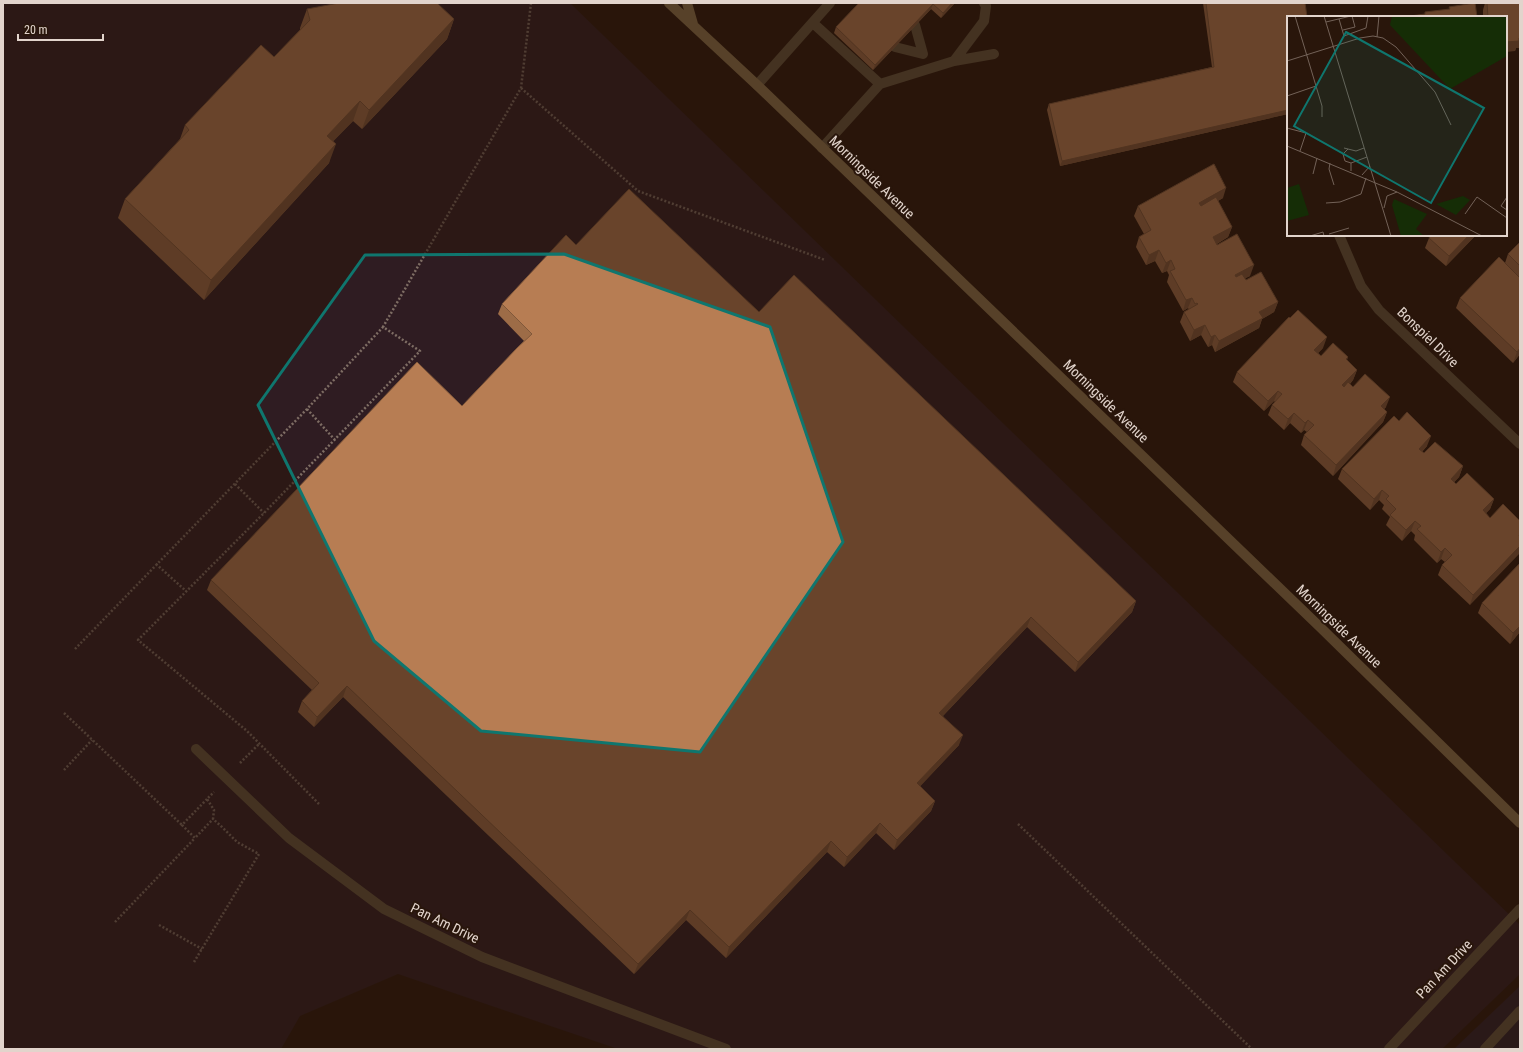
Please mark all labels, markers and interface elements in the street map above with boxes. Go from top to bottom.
scale bar [18,16,103,42]
inset map [1287,16,1507,236]
text: 20 m [24,23,48,37]
street label: Morningside Avenue [826,132,918,222]
street label: Bonspiel Drive [1394,304,1462,370]
street label: Morningside Avenue [1060,356,1152,446]
street label: Morningside Avenue [1293,581,1385,671]
street label: Pan Am Drive [408,900,482,947]
street label: Pan Am Drive [1413,936,1475,1002]

